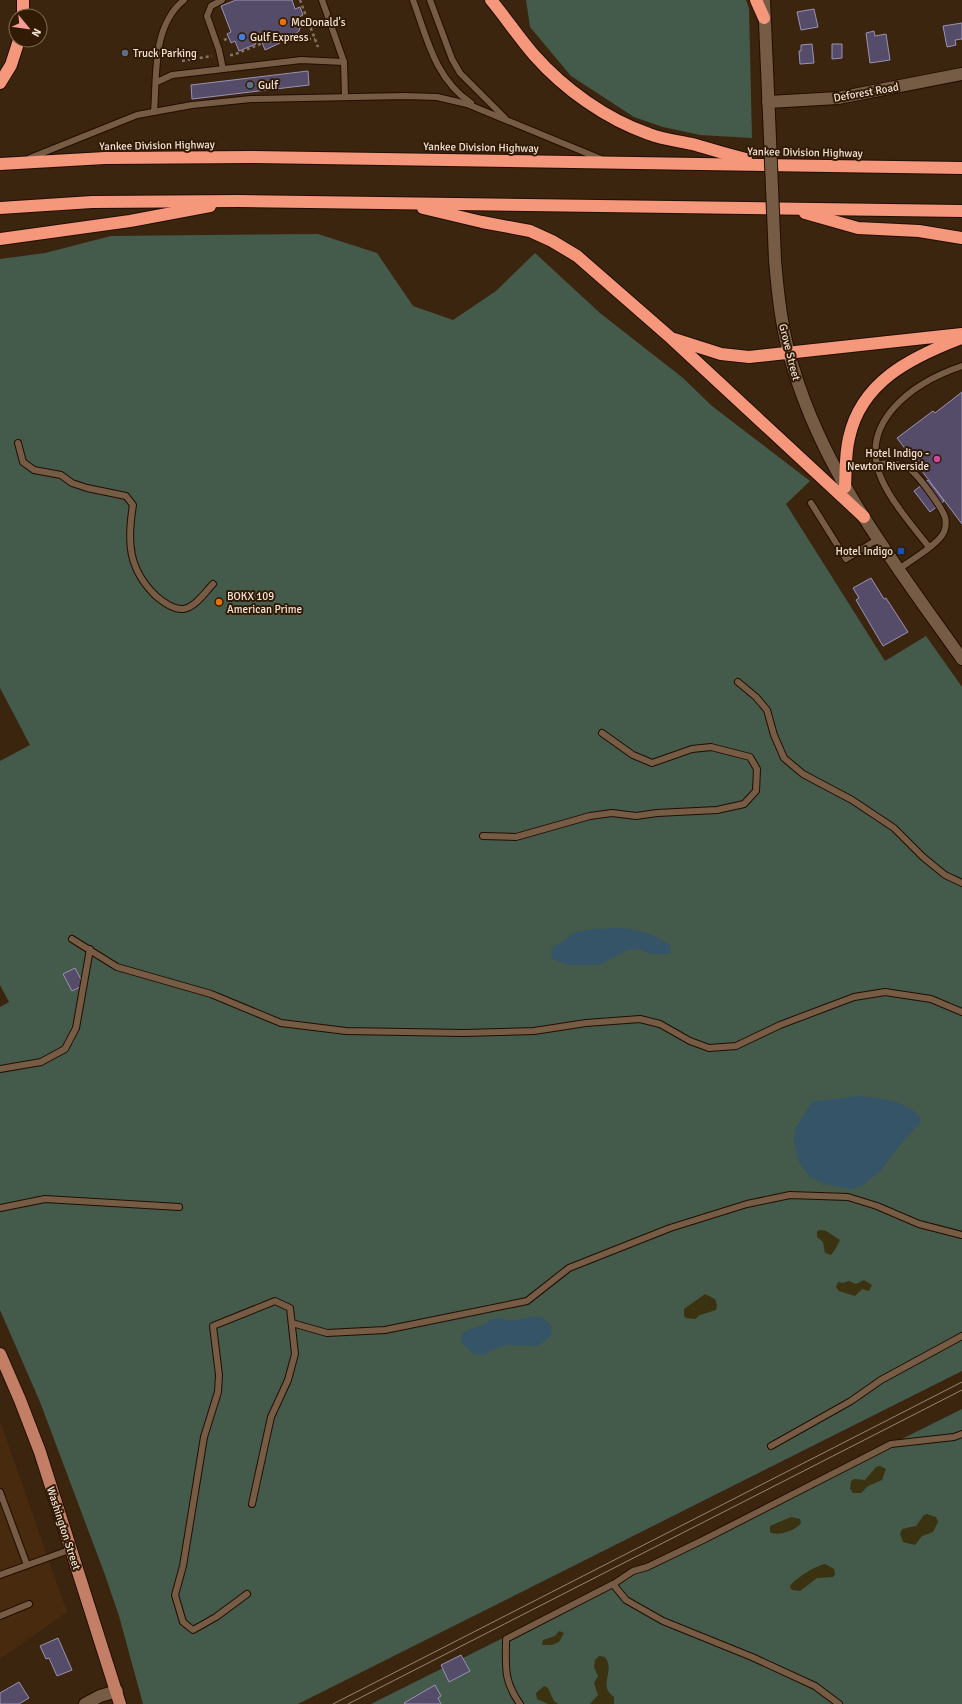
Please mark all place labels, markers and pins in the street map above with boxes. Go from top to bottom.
place label: McDonald's [291,16,346,29]
marker: McDonald's [278,17,288,27]
place label: Gulf Express [250,31,309,44]
marker: Gulf Express [237,32,247,42]
place label: Truck Parking [133,47,197,60]
marker: Truck Parking [120,48,130,58]
place label: Gulf [258,79,279,92]
marker: Gulf [245,80,255,90]
place label: Hotel Indigo - Newton Riverside [847,447,929,473]
marker: Hotel Indigo - Newton Riverside [932,454,942,464]
place label: Hotel Indigo [836,545,893,558]
marker: Hotel Indigo [896,546,906,556]
place label: BOKX 109 American Prime [227,590,302,616]
marker: BOKX 109 American Prime [214,597,224,607]

